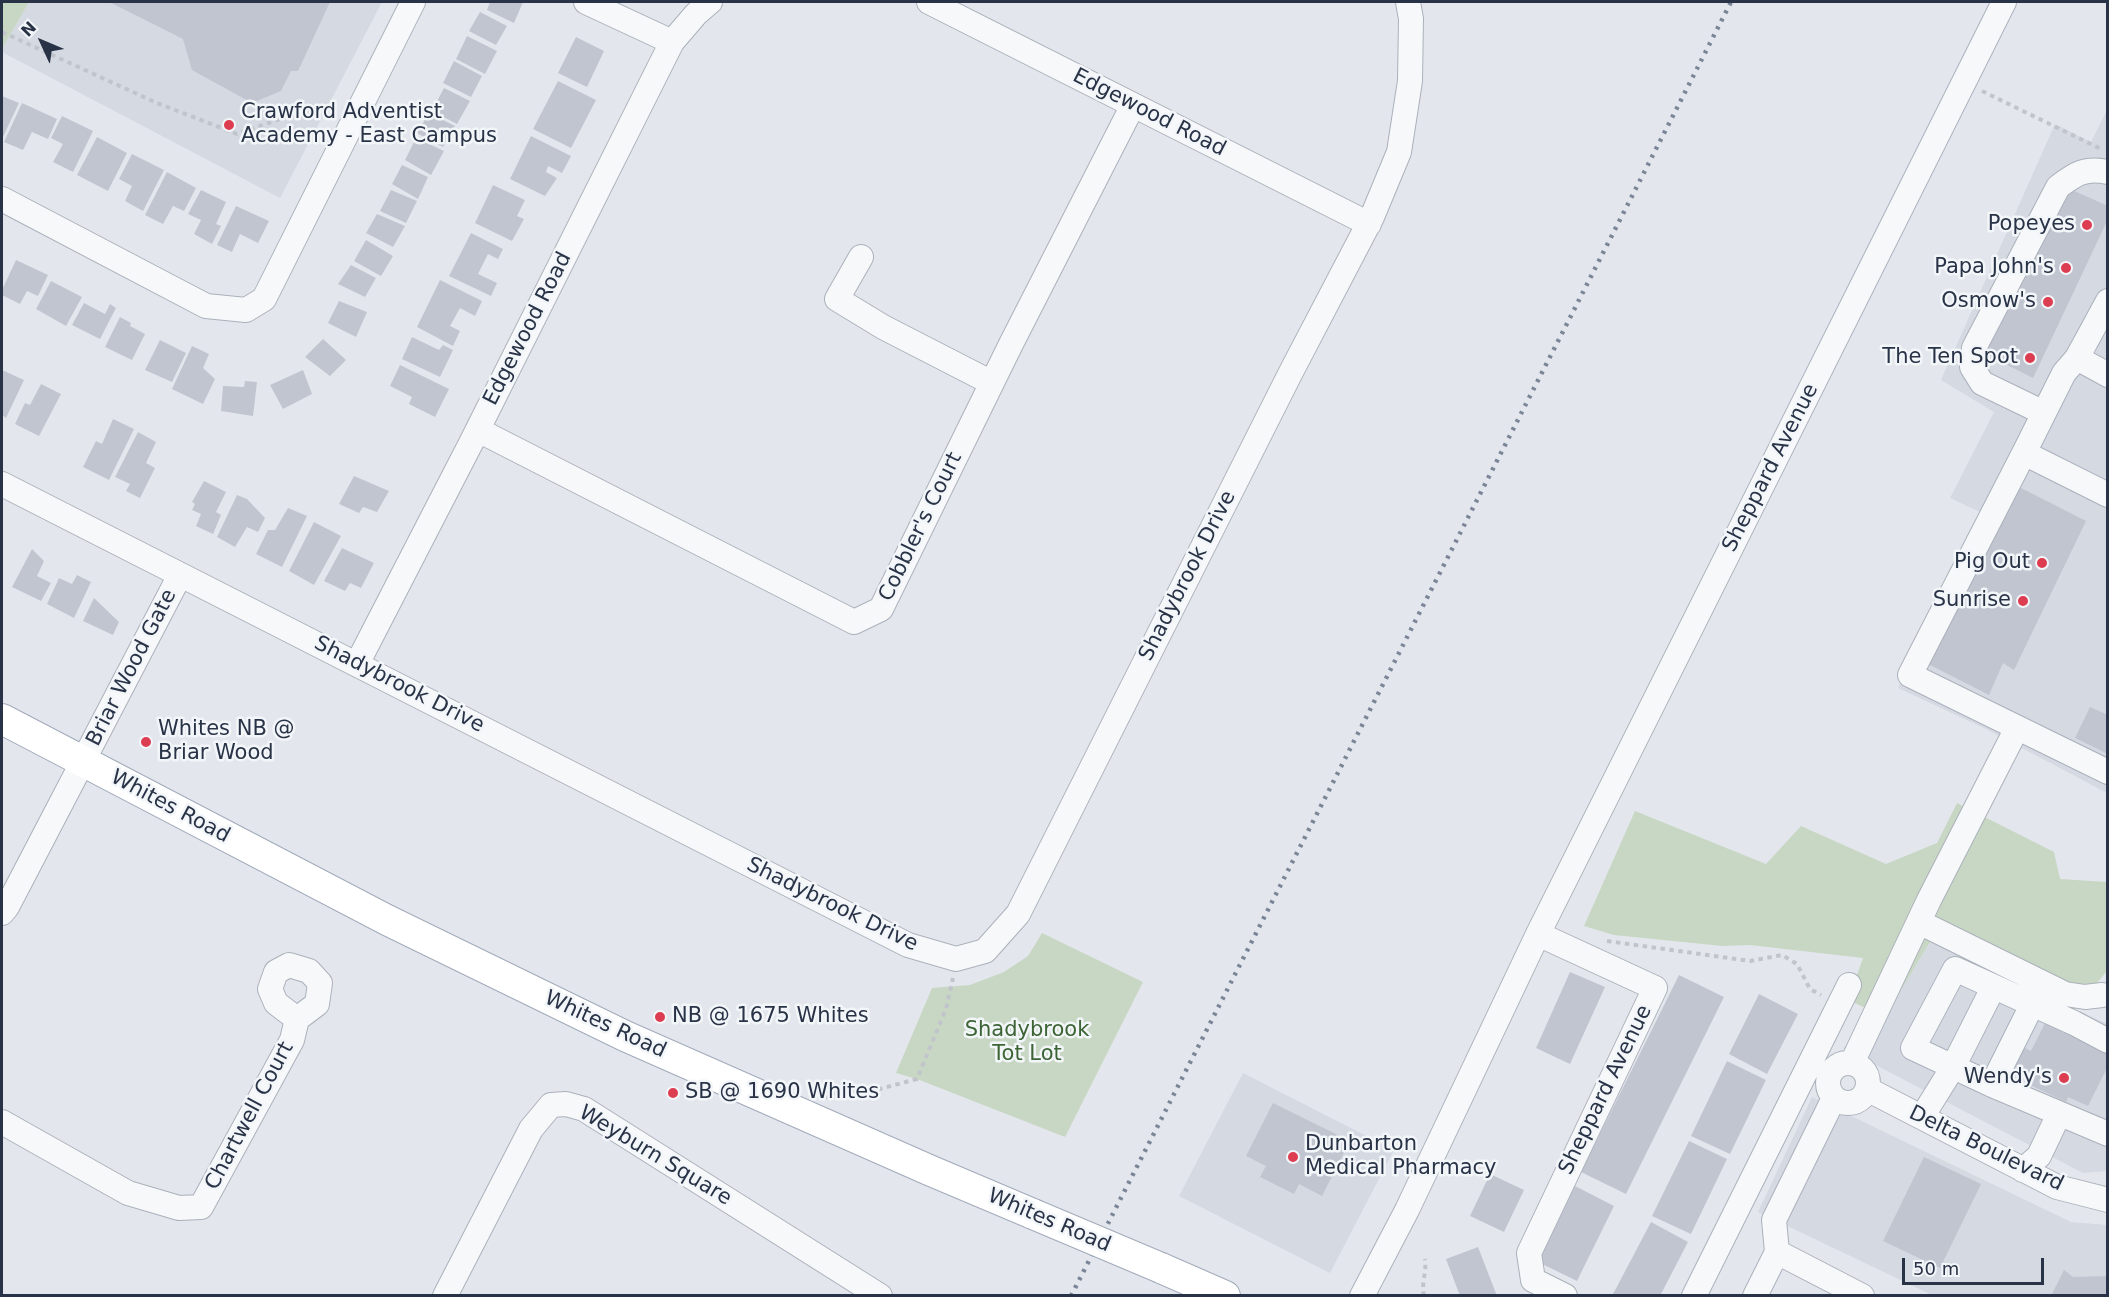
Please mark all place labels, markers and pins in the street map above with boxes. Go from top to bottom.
place label: Crawford Adventist Academy - East Campus [241,100,497,150]
marker: Crawford Adventist Academy - East Campus [222,118,236,132]
place label: Popeyes [1988,212,2075,238]
marker: Popeyes [2080,218,2094,232]
place label: Papa John's [1934,255,2054,281]
marker: Papa John's [2059,261,2073,275]
place label: Osmow's [1941,289,2036,315]
marker: Osmow's [2041,295,2055,309]
place label: The Ten Spot [1882,345,2018,371]
marker: The Ten Spot [2023,351,2037,365]
place label: Pig Out [1954,550,2030,576]
marker: Pig Out [2035,556,2049,570]
place label: Sunrise [1933,588,2011,614]
marker: Sunrise [2016,594,2030,608]
place label: Whites NB @ Briar Wood [158,717,294,767]
marker: Whites NB @ Briar Wood [139,735,153,749]
place label: NB @ 1675 Whites [672,1004,869,1030]
marker: NB @ 1675 Whites [653,1010,667,1024]
place label: Wendy's [1964,1065,2052,1091]
marker: Wendy's [2057,1071,2071,1085]
place label: SB @ 1690 Whites [685,1080,879,1106]
marker: SB @ 1690 Whites [666,1086,680,1100]
place label: Dunbarton Medical Pharmacy [1305,1132,1497,1182]
marker: Dunbarton Medical Pharmacy [1286,1150,1300,1164]

